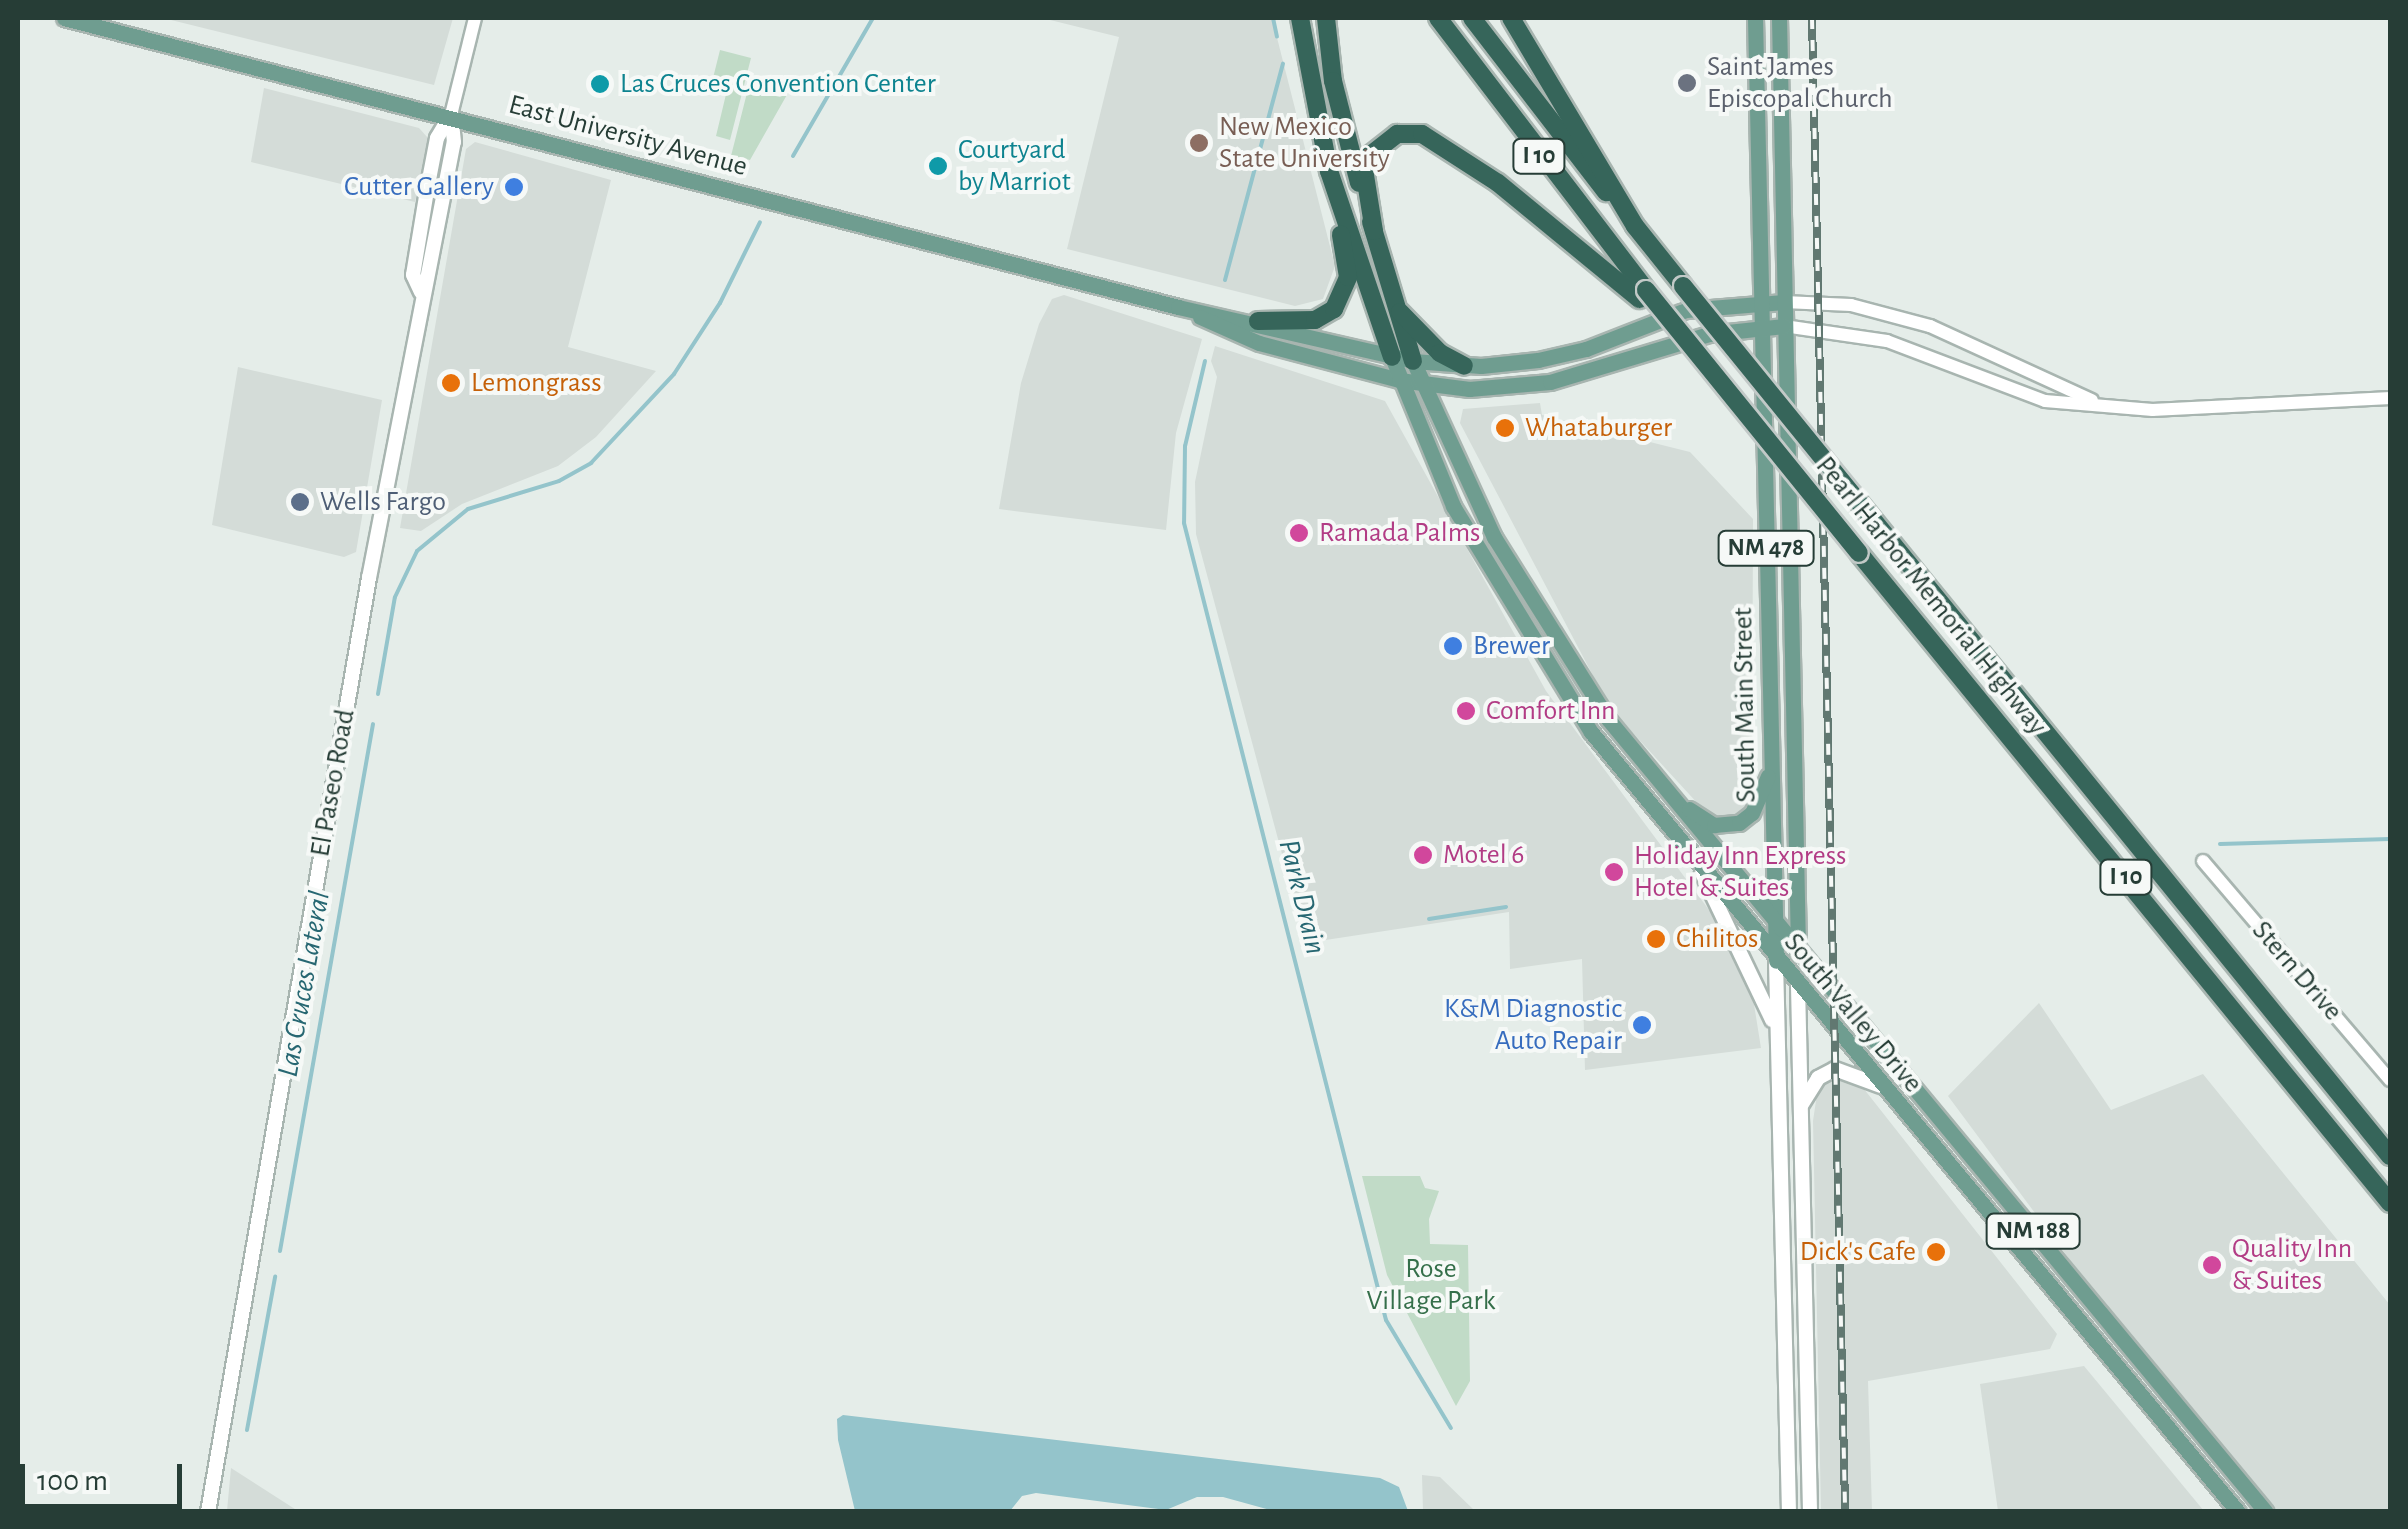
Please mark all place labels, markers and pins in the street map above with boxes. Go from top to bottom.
place label: Saint James Episcopal Church [1707,50,1893,116]
place label: Las Cruces Convention Center [620,67,936,101]
marker: Saint James Episcopal Church [1676,72,1698,94]
marker: Las Cruces Convention Center [589,73,611,95]
place label: New Mexico State University [1219,110,1390,176]
marker: New Mexico State University [1188,132,1210,154]
place label: Courtyard by Marriot [958,133,1071,199]
marker: Courtyard by Marriot [927,155,949,177]
place label: Cutter Gallery [344,170,494,204]
marker: Cutter Gallery [503,176,525,198]
place label: Lemongrass [471,366,602,400]
marker: Lemongrass [440,372,462,394]
place label: Whataburger [1525,411,1672,445]
marker: Whataburger [1494,417,1516,439]
place label: Wells Fargo [320,485,446,519]
marker: Wells Fargo [289,491,311,513]
place label: Ramada Palms [1319,516,1480,550]
marker: Ramada Palms [1288,522,1310,544]
place label: Brewer [1473,629,1550,663]
marker: Brewer [1442,635,1464,657]
place label: Comfort Inn [1486,694,1615,728]
marker: Comfort Inn [1455,700,1477,722]
place label: Motel 6 [1443,838,1524,872]
place label: Holiday Inn Express Hotel & Suites [1634,839,1846,905]
marker: Motel 6 [1412,844,1434,866]
marker: Holiday Inn Express Hotel & Suites [1603,861,1625,883]
place label: Chilitos [1676,922,1758,956]
marker: Chilitos [1645,928,1667,950]
place label: K&M Diagnostic Auto Repair [1444,992,1622,1058]
marker: K&M Diagnostic Auto Repair [1631,1014,1653,1036]
place label: Quality Inn & Suites [2232,1232,2352,1298]
place label: Dick's Cafe [1800,1235,1916,1269]
marker: Dick's Cafe [1925,1241,1947,1263]
marker: Quality Inn & Suites [2201,1254,2223,1276]

